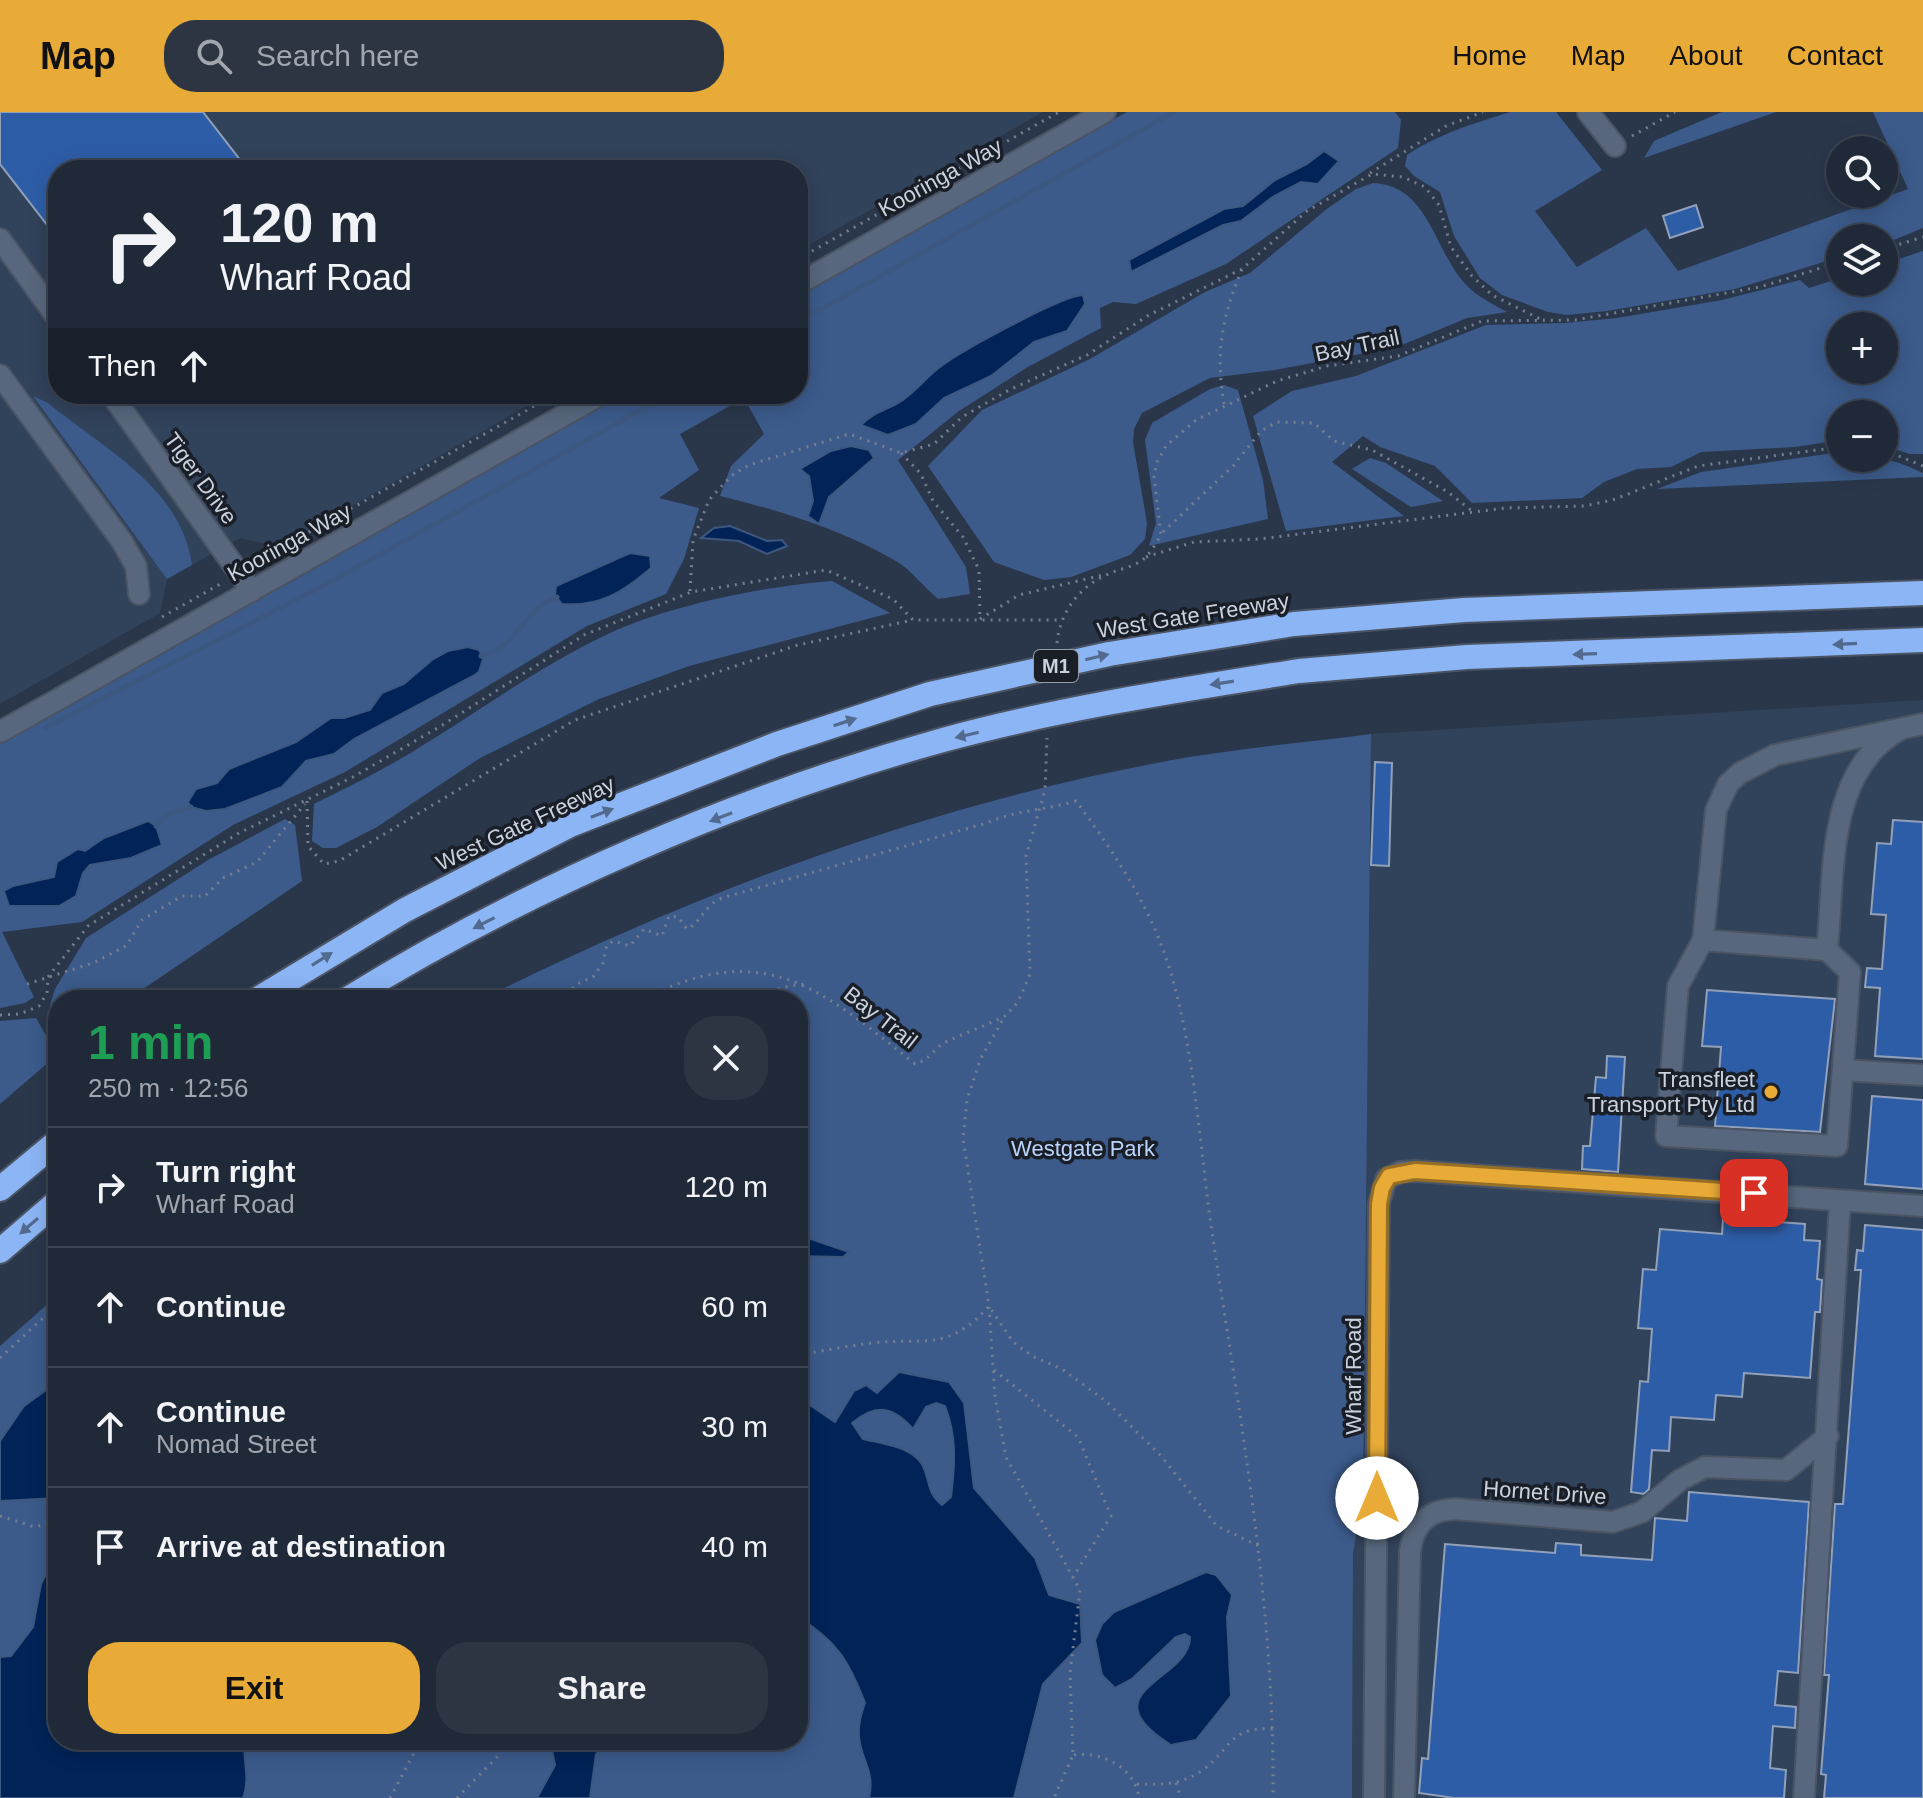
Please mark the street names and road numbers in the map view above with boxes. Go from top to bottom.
street label: Kooringa Way [874,133,1006,222]
street label: Bay Trail [1313,324,1402,367]
street label: Tiger Drive [159,428,242,529]
street label: Kooringa Way [223,498,355,587]
street label: West Gate Freeway [1095,588,1291,643]
road number: M1 [1034,650,1078,682]
street label: West Gate Freeway [432,771,618,876]
street label: Bay Trail [839,981,922,1054]
street label: Wharf Road [1341,1317,1366,1435]
street label: Hornet Drive [1483,1476,1607,1509]

